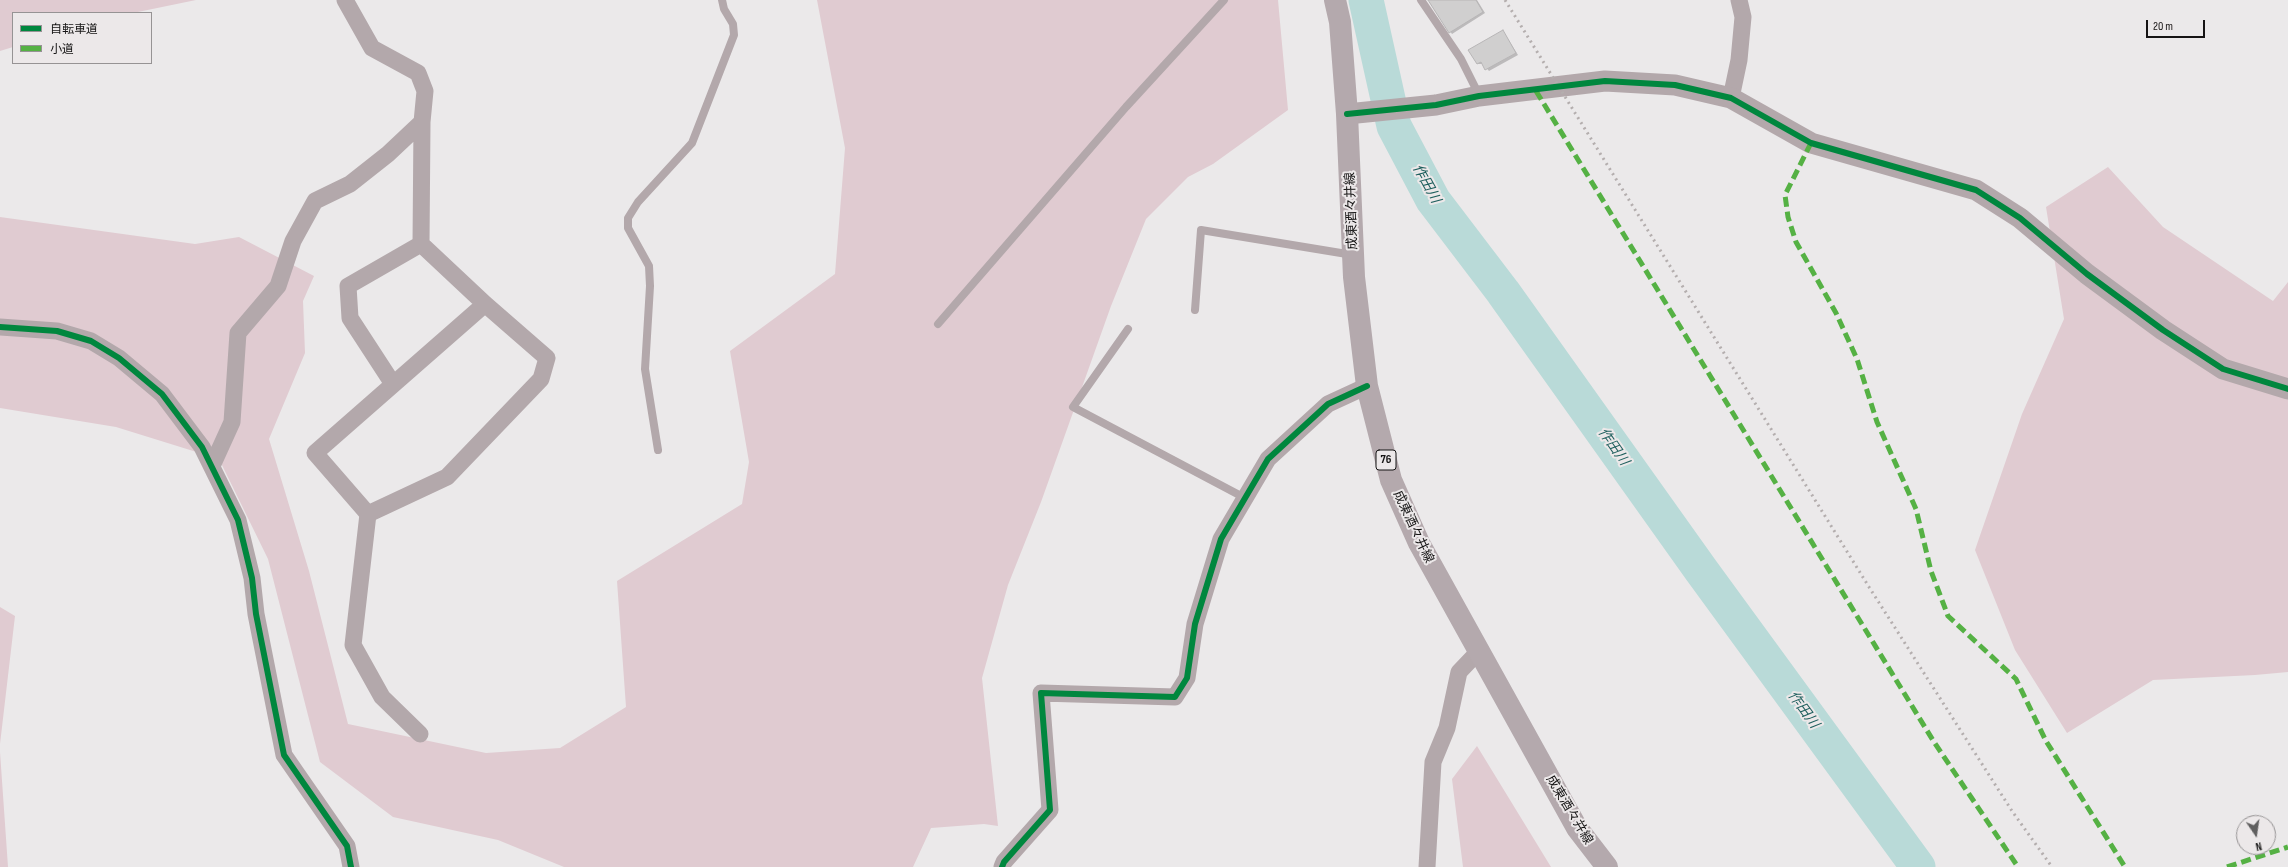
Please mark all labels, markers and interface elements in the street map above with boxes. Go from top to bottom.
legend [12,12,152,64]
scale bar [2148,12,2207,38]
text: 20 m [2153,19,2173,34]
text: 自転車道 [50,22,98,37]
text: 小道 [50,42,74,57]
water label: 作田川 [1408,162,1444,206]
street label: 成東酒々井線 [1343,172,1361,250]
water label: 作田川 [1594,425,1632,469]
road number: 76 [1376,450,1396,470]
street label: 成東酒々井線 [1389,488,1437,566]
water label: 作田川 [1784,688,1822,732]
street label: 成東酒々井線 [1542,773,1596,847]
north arrow [2236,815,2276,855]
text: N [2254,839,2263,853]

